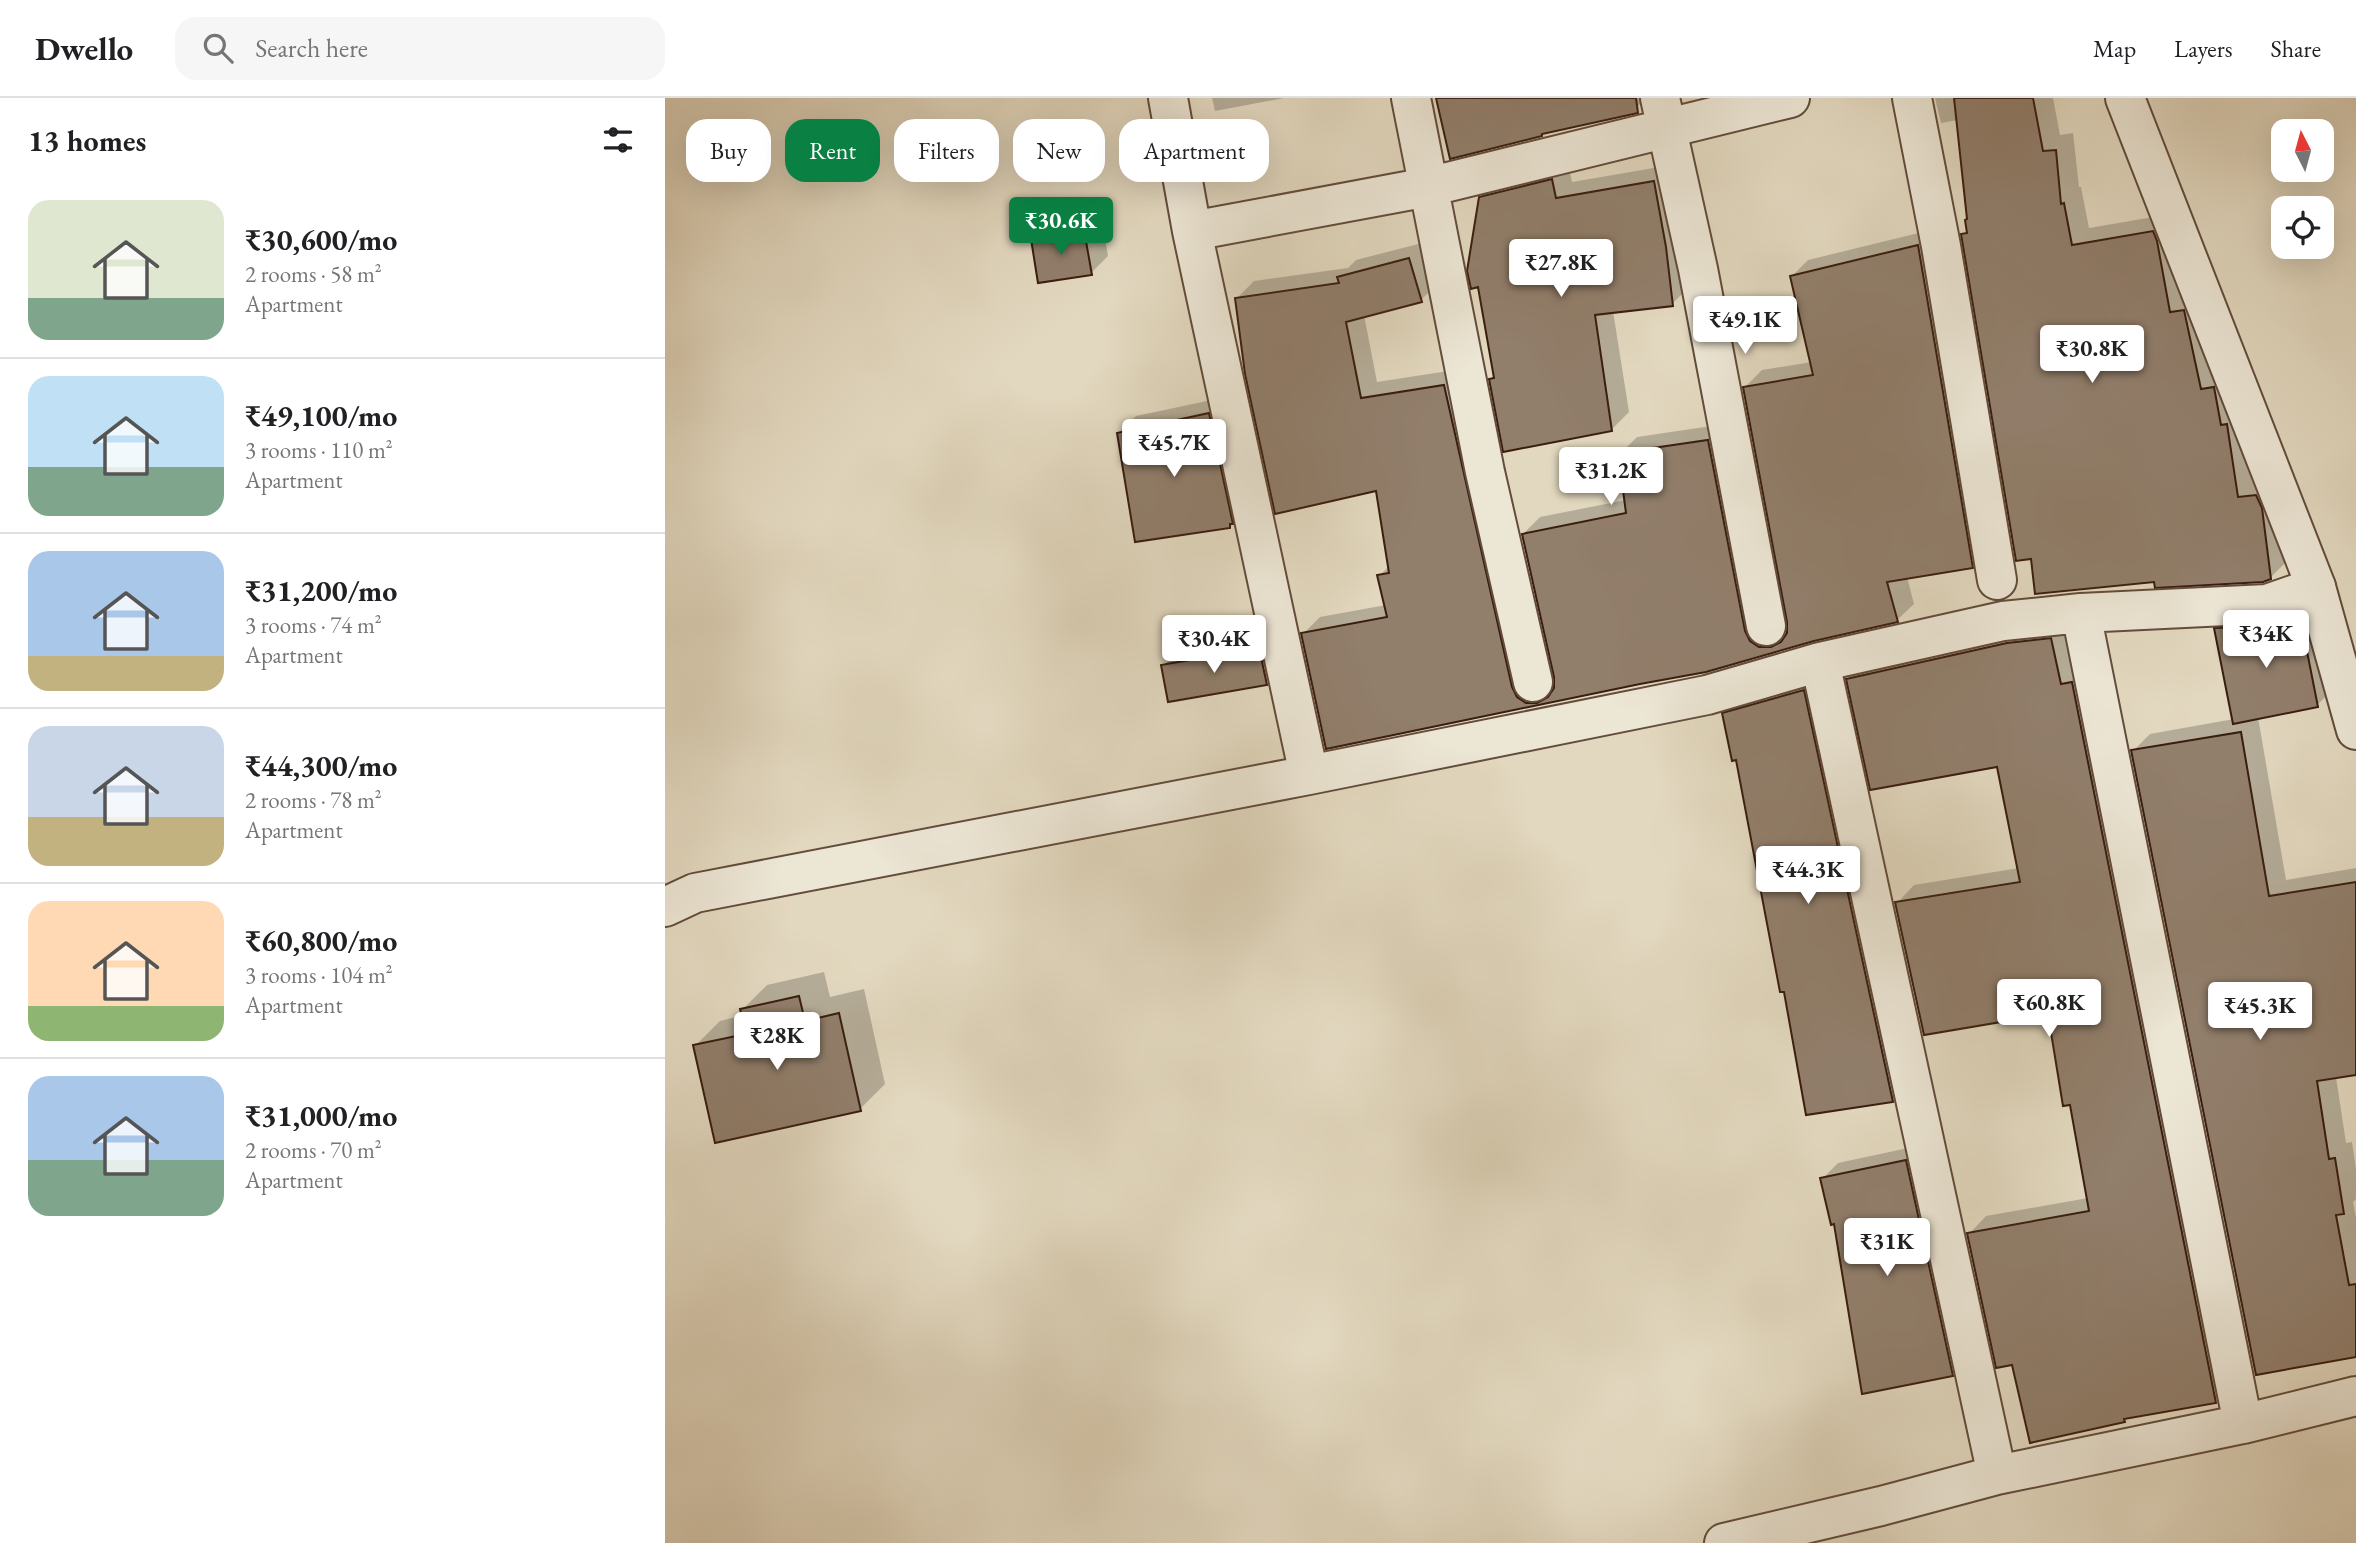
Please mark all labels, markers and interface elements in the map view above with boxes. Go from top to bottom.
search box [175,17,665,80]
text: Dwello [35,27,133,70]
icon: search [199,29,237,67]
text: Search here [255,31,368,65]
text: Map [2093,33,2136,64]
text: Layers [2174,33,2233,64]
text: Share [2271,33,2321,64]
chip: Buy [686,119,771,182]
chip: Rent [785,119,880,182]
chip: Filters [894,119,999,182]
chip: New [1013,119,1105,182]
chip: Apartment [1119,119,1269,182]
north arrow [2271,119,2335,182]
map controls [2271,119,2334,259]
text: 13 homes [28,121,146,160]
icon: filters [599,121,637,159]
button: locate [2271,196,2334,259]
pin: ₹30.6K [1004,198,1118,257]
text: ₹30.6K [1025,205,1097,235]
text: ₹30,600/mo [245,220,397,259]
icon: home [84,228,168,312]
pin: ₹27.8K [1504,240,1618,299]
text: ₹27.8K [1525,247,1597,277]
text: 2 rooms · 58 m² [245,259,382,289]
text: Apartment [245,289,343,319]
pin: ₹49.1K [1688,296,1802,356]
text: ₹49.1K [1709,304,1781,334]
pin: ₹30.8K [2035,326,2149,385]
text: ₹30.8K [2056,333,2128,363]
text: ₹49,100/mo [245,396,397,435]
icon: home [84,404,168,488]
pin: ₹45.7K [1117,420,1231,479]
text: ₹45.7K [1138,427,1210,457]
text: 3 rooms · 110 m² [245,435,393,465]
pin: ₹31.2K [1554,448,1668,507]
text: ₹31.2K [1575,455,1647,485]
text: Apartment [245,465,343,495]
text: ₹31,200/mo [245,571,397,610]
icon: home [84,579,168,663]
text: 3 rooms · 74 m² [245,610,382,640]
pin: ₹34K [2225,610,2307,670]
pin: ₹30.4K [1157,616,1271,675]
text: ₹34K [2239,618,2293,648]
text: ₹30.4K [1178,623,1250,653]
text: Apartment [245,640,343,670]
text: ₹44,300/mo [245,746,397,785]
icon: home [84,754,168,838]
text: 2 rooms · 78 m² [245,785,382,815]
text: Apartment [245,815,343,845]
pin: ₹44.3K [1751,846,1865,906]
text: ₹44.3K [1772,854,1844,884]
text: ₹60,800/mo [245,921,397,960]
icon: home [84,929,168,1013]
text: 3 rooms · 104 m² [245,960,393,990]
pin: ₹60.8K [1992,979,2106,1039]
pin: ₹45.3K [2203,982,2317,1042]
text: ₹60.8K [2013,987,2085,1017]
text: Apartment [245,990,343,1020]
text: ₹45.3K [2224,990,2296,1020]
pin: ₹28K [736,1012,818,1072]
text: ₹28K [750,1020,804,1050]
text: ₹31,000/mo [245,1096,397,1135]
icon: home [84,1104,168,1188]
text: 2 rooms · 70 m² [245,1135,382,1165]
text: Apartment [245,1165,343,1195]
pin: ₹31K [1846,1218,1928,1278]
text: ₹31K [1860,1226,1914,1256]

